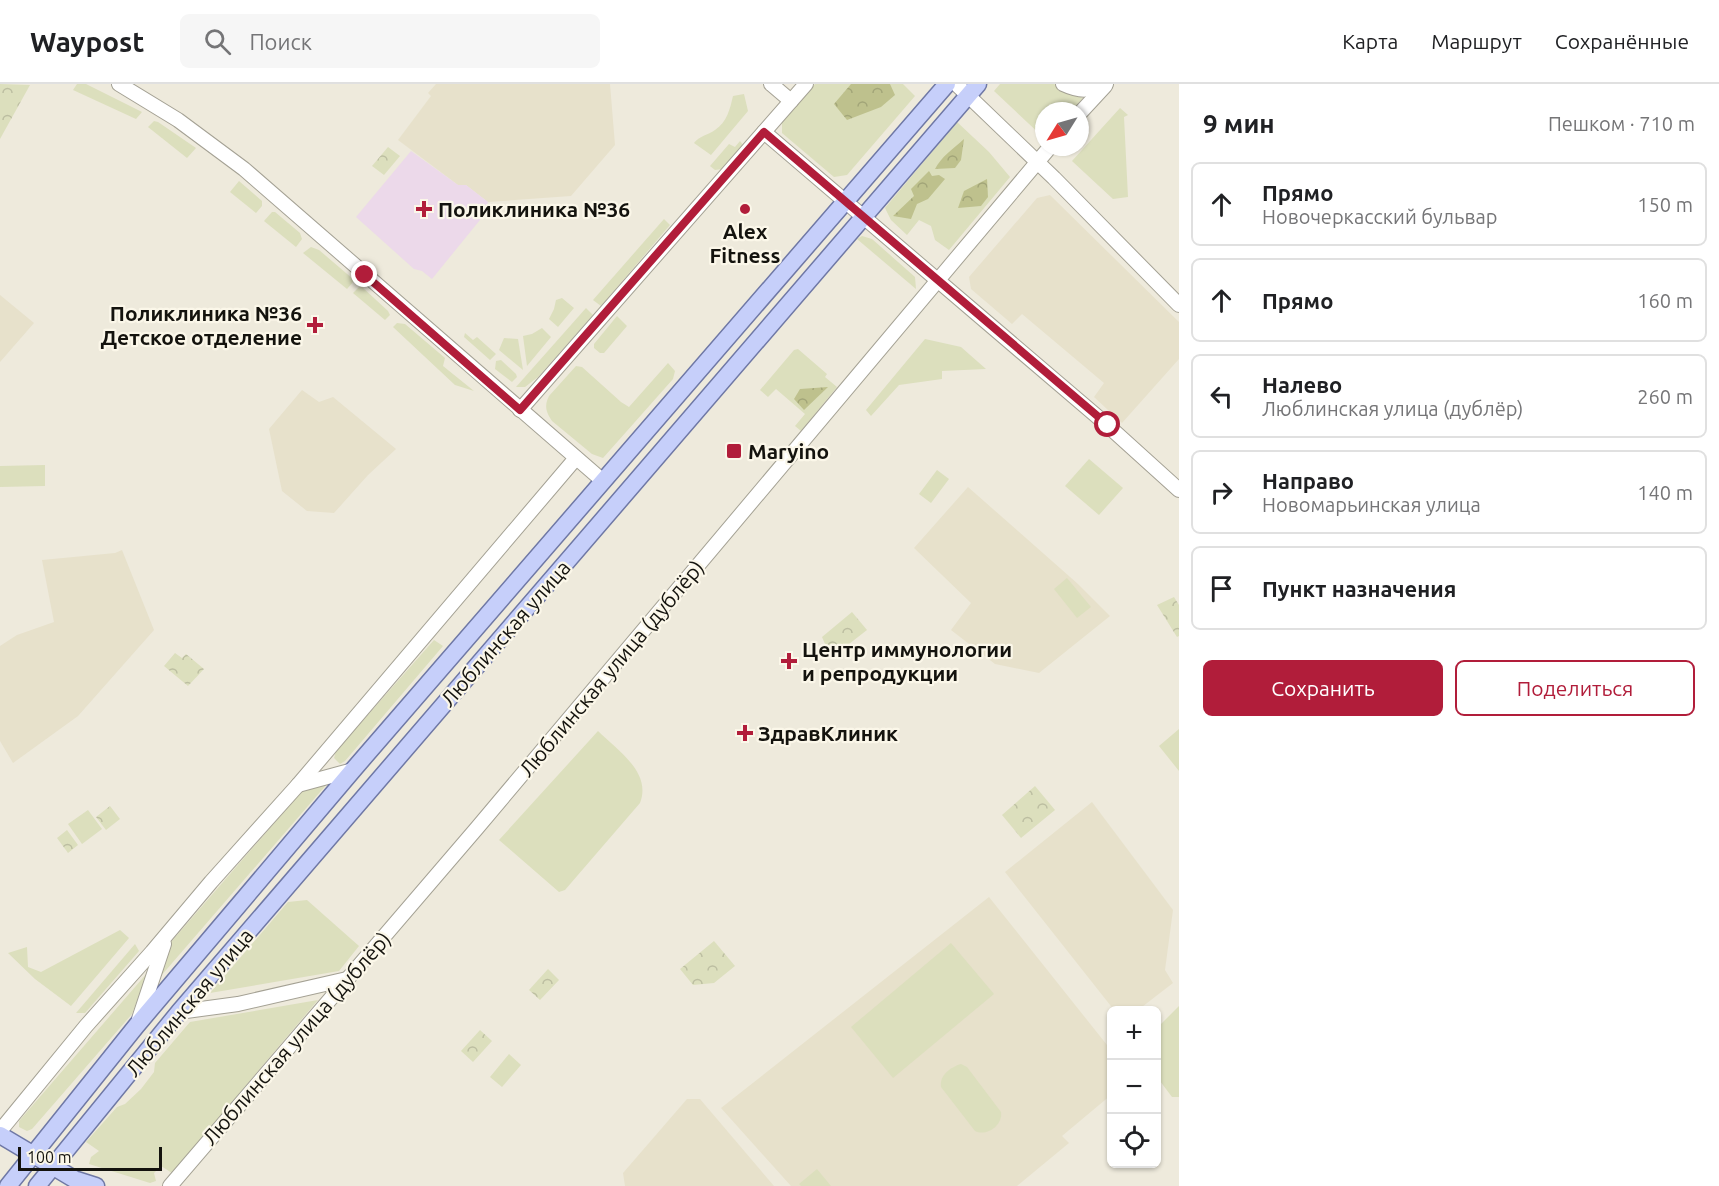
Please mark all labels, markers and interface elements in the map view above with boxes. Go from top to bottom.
search box [180,14,600,68]
icon: search [201,25,234,58]
text: Waypost [30,26,144,57]
text: Поиск [249,29,312,54]
text: Карта [1342,29,1398,53]
text: Маршрут [1431,29,1522,53]
text: Сохранённые [1555,29,1689,53]
north arrow [1035,102,1089,156]
text: 9 мин [1203,109,1275,138]
text: Пешком · 710 m [1548,112,1695,135]
text: Прямо [1262,180,1333,205]
icon: ahead [1205,188,1238,221]
text: 150 m [1637,193,1693,216]
place label: Поликлиника №36 [438,197,630,221]
marker: Поликлиника №36 [415,200,433,218]
marker: Alex Fitness [738,202,752,216]
text: Новочеркасский бульвар [1262,205,1497,228]
place label: Alex Fitness [710,219,781,267]
route end [351,261,377,287]
icon: ahead [1205,284,1238,317]
text: Прямо [1262,288,1333,313]
text: 160 m [1637,289,1693,312]
place label: Поликлиника №36 Детское отделение [100,301,302,349]
marker: Поликлиника №36 Детское отделение [306,316,324,334]
text: Налево [1262,372,1342,397]
icon: left [1205,380,1238,413]
text: 260 m [1637,385,1693,408]
text: Люблинская улица (дублёр) [1262,397,1523,420]
route start [1094,411,1120,437]
place label: Maryino [748,439,829,463]
marker: Maryino [725,442,743,460]
text: Направо [1262,468,1354,493]
icon: right [1205,476,1238,509]
text: 140 m [1637,481,1693,504]
text: Новомарьинская улица [1262,493,1481,516]
street label: Люблинская улица [435,555,575,711]
street label: Люблинская улица (дублёр) [514,555,708,781]
icon: arrive [1205,572,1238,605]
text: Пункт назначения [1262,576,1456,601]
place label: Центр иммунологии и репродукции [802,637,1012,685]
marker: Центр иммунологии и репродукции [780,652,798,670]
button: Сохранить [1203,660,1443,716]
button: Поделиться [1455,660,1695,716]
place label: ЗдравКлиник [758,721,898,745]
marker: ЗдравКлиник [736,724,754,742]
street label: Люблинская улица [120,923,258,1081]
street label: Люблинская улица (дублёр) [197,927,395,1149]
map controls [1107,1006,1161,1168]
button: + [1107,1006,1161,1060]
button: − [1107,1060,1161,1114]
button: locate [1107,1114,1161,1168]
scale bar [18,1144,162,1172]
text: 100 m [27,1148,72,1166]

